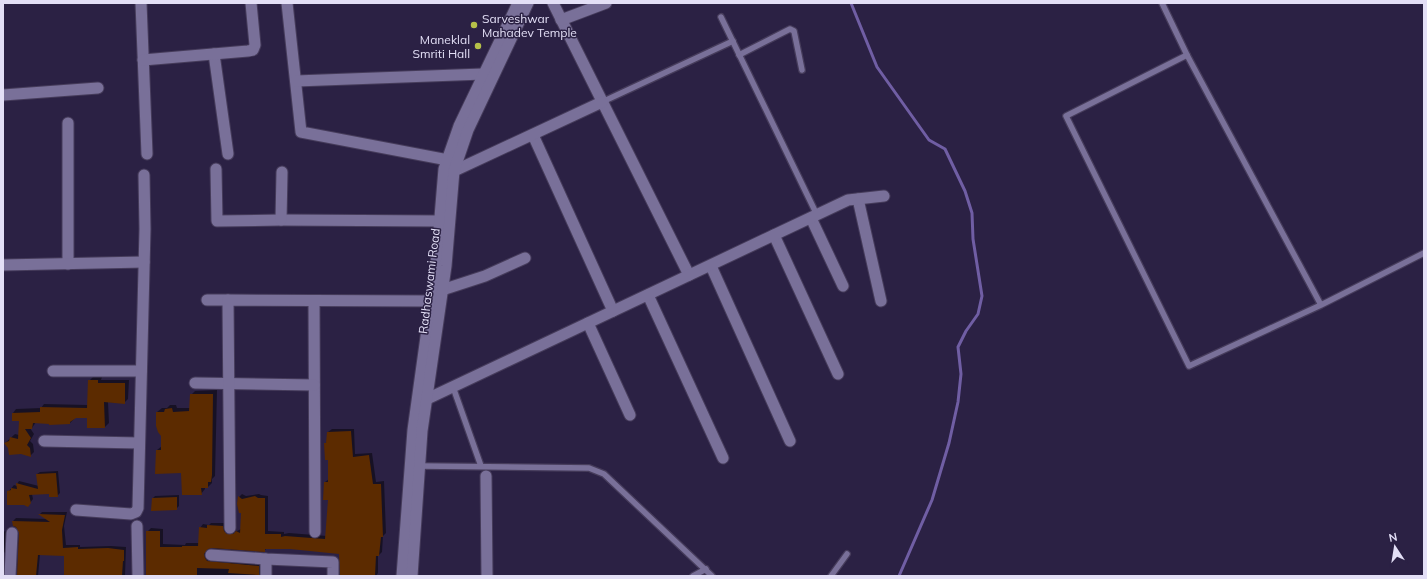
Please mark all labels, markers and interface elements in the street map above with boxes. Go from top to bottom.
place label: Sarveshwar Mahadev Temple [482,11,577,40]
marker: Sarveshwar Mahadev Temple [469,20,479,30]
place label: Maneklal Smriti Hall [412,32,470,61]
marker: Maneklal Smriti Hall [473,41,483,51]
street label: Radhaswami Road [415,227,443,335]
north arrow [1375,527,1415,567]
text: N [1387,530,1398,545]

